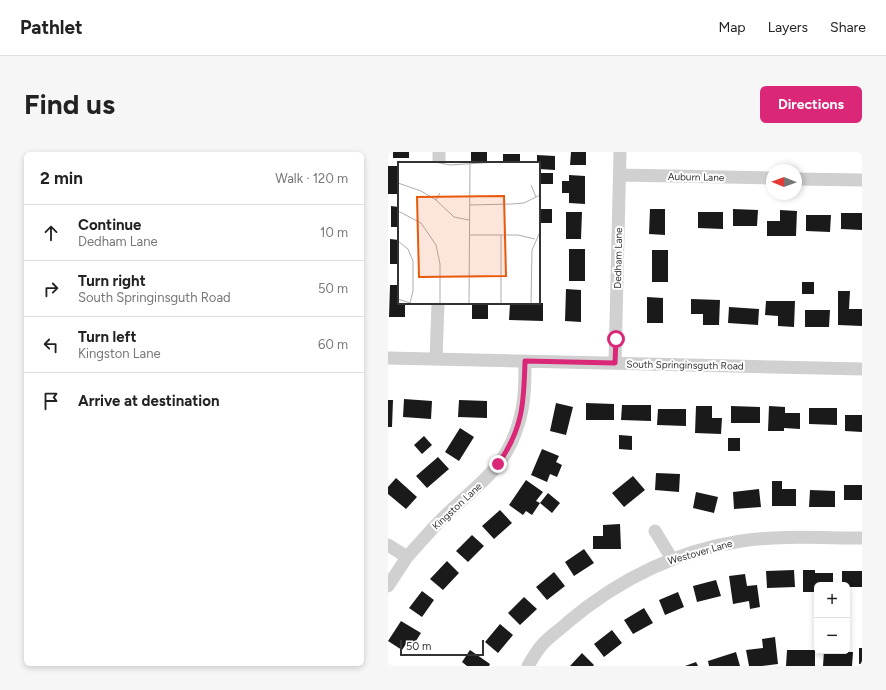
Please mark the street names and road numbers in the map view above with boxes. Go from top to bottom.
street label: Auburn Lane [668,170,725,184]
street label: Dedham Lane [611,227,625,289]
street label: South Springinsguth Road [626,357,744,373]
street label: Kingston Lane [429,479,485,532]
street label: Westover Lane [666,536,734,567]

